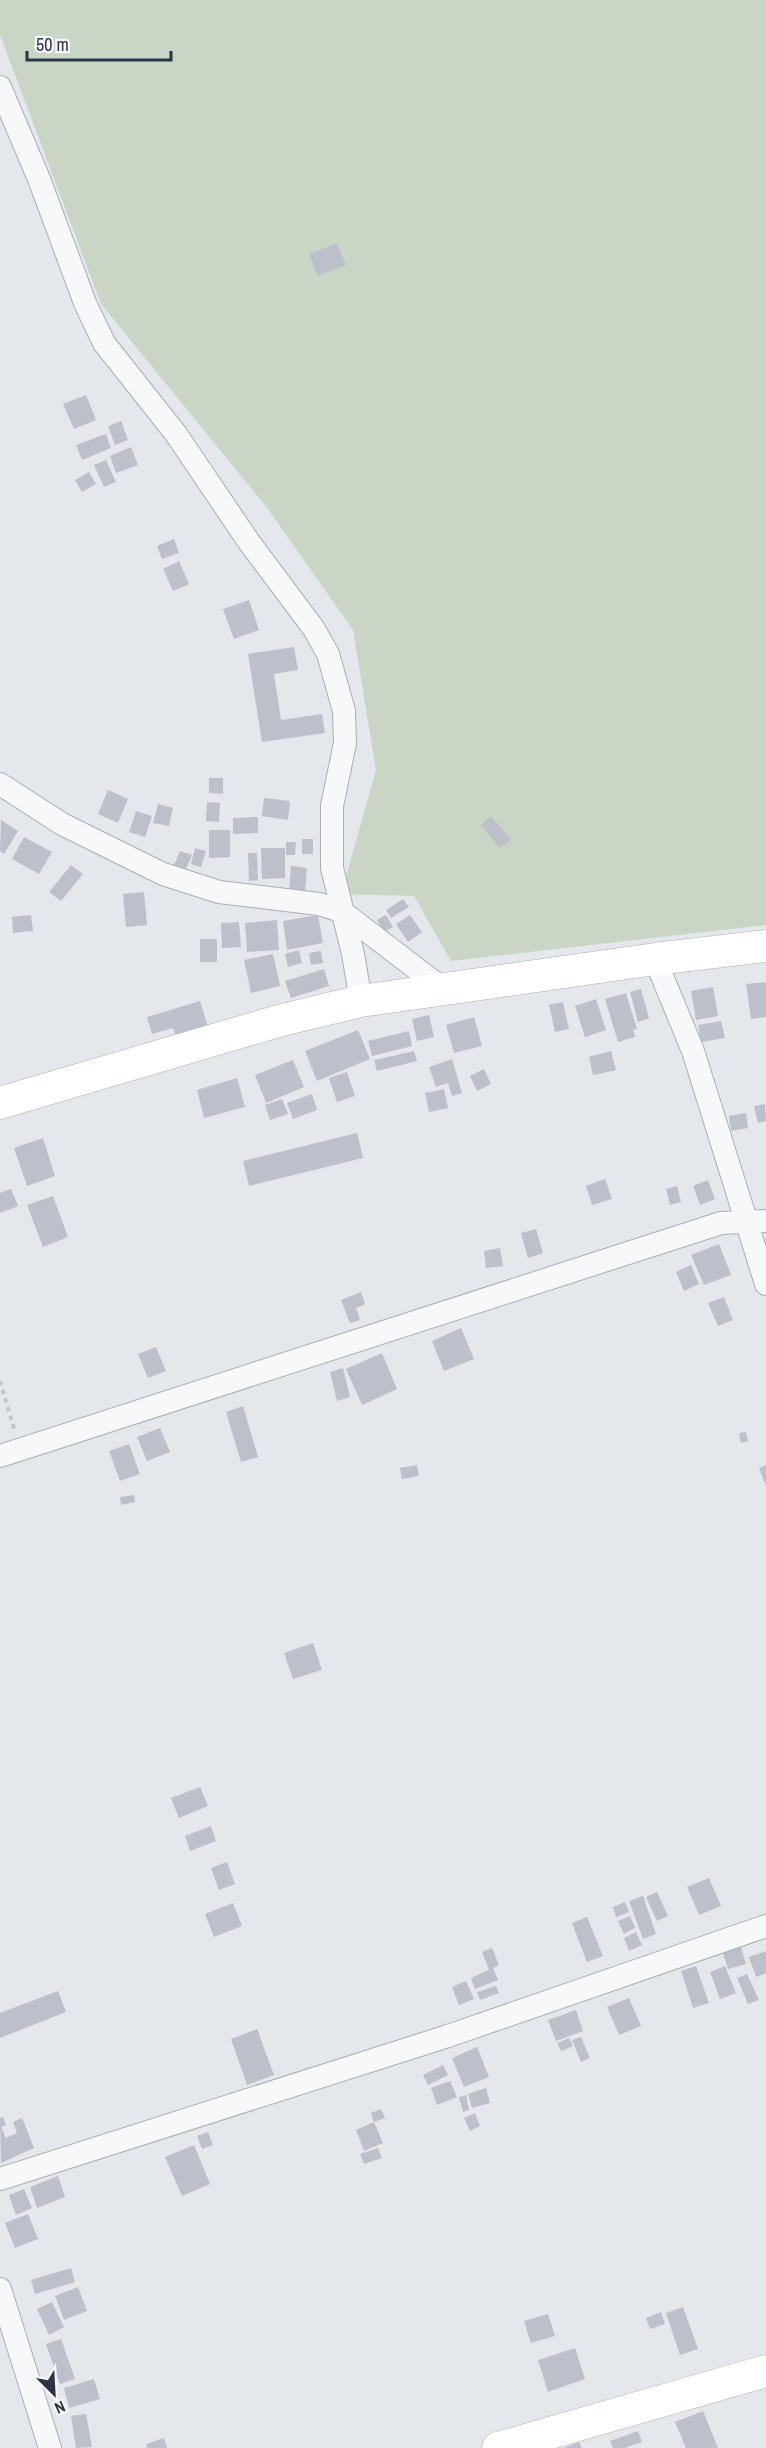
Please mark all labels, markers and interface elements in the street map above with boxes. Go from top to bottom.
scale bar [27,24,171,62]
text: 50 m [36,32,69,57]
north arrow [24,2364,84,2424]
text: N [51,2396,69,2420]

